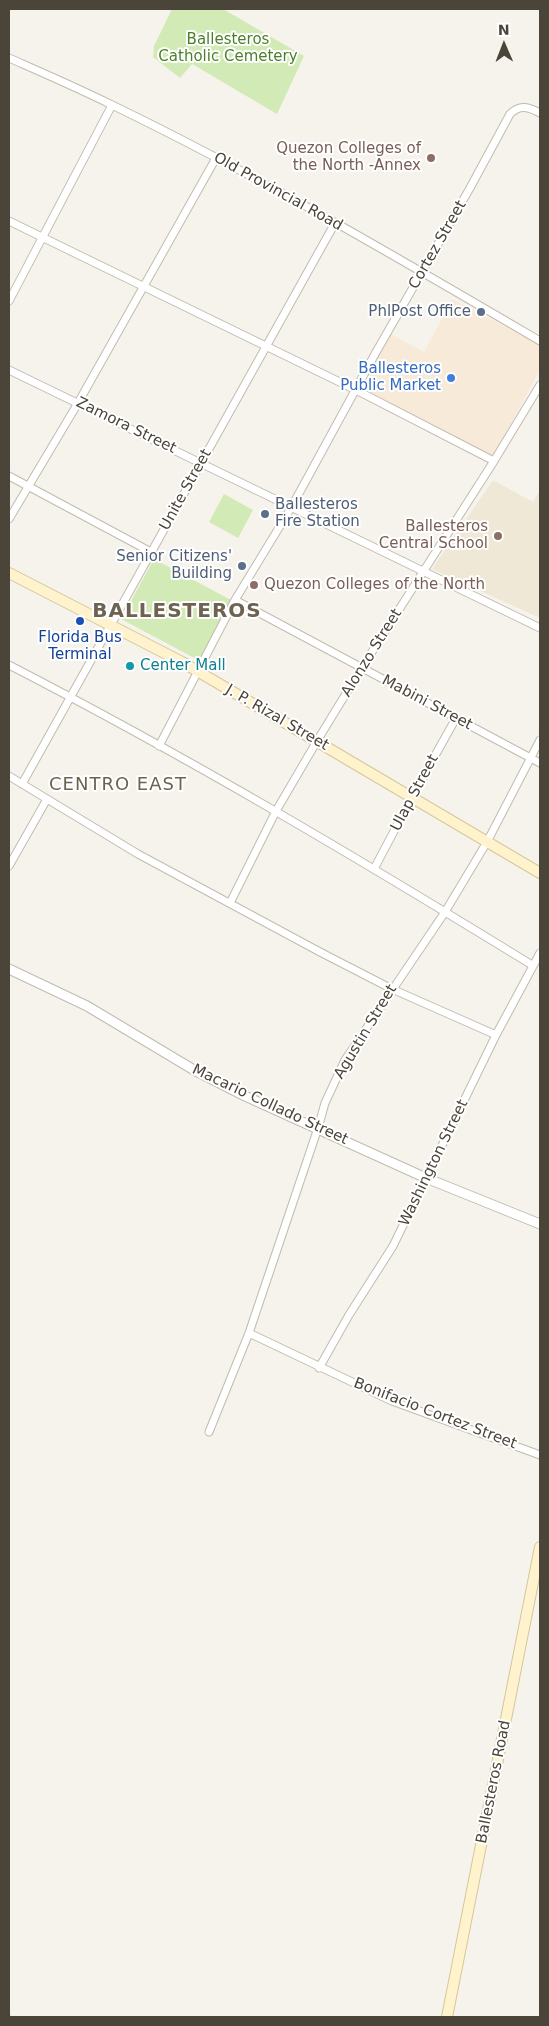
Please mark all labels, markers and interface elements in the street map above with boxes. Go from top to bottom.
north arrow [479,20,529,70]
text: N [498,22,510,38]
park label: Ballesteros Catholic Cemetery [158,31,298,66]
place label: Quezon Colleges of the North -Annex [276,140,421,175]
street label: Old Provincial Road [210,149,346,235]
marker: Quezon Colleges of the North -Annex [425,152,437,164]
street label: Cortez Street [405,198,471,292]
place label: PhlPost Office [368,303,471,321]
marker: PhlPost Office [475,306,487,318]
place label: Ballesteros Public Market [340,360,441,395]
marker: Ballesteros Public Market [445,372,457,384]
street label: Zamora Street [73,394,179,458]
street label: Unite Street [156,446,216,534]
place label: Ballesteros Fire Station [275,496,360,531]
marker: Ballesteros Fire Station [259,508,271,520]
place label: Ballesteros Central School [379,518,488,553]
marker: Ballesteros Central School [492,530,504,542]
place label: Senior Citizens' Building [116,548,232,583]
marker: Senior Citizens' Building [236,560,248,572]
place label: Quezon Colleges of the North [264,576,485,594]
marker: Quezon Colleges of the North [248,579,260,591]
district label: BALLESTEROS [91,600,263,624]
street label: Alonzo Street [338,606,406,700]
marker: Florida Bus Terminal [74,615,86,627]
place label: Florida Bus Terminal [38,629,122,664]
place label: Center Mall [140,657,226,675]
marker: Center Mall [124,660,136,672]
street label: Mabini Street [379,672,475,734]
street label: J. P. Rizal Street [222,681,332,755]
street label: Ulap Street [387,752,443,834]
district label: CENTRO EAST [48,774,188,796]
street label: Agustin Street [331,982,401,1082]
street label: Macario Collado Street [189,1061,351,1149]
street label: Washington Street [396,1097,472,1229]
street label: Bonifacio Cortez Street [351,1375,519,1453]
street label: Ballesteros Road [473,1719,515,1845]

